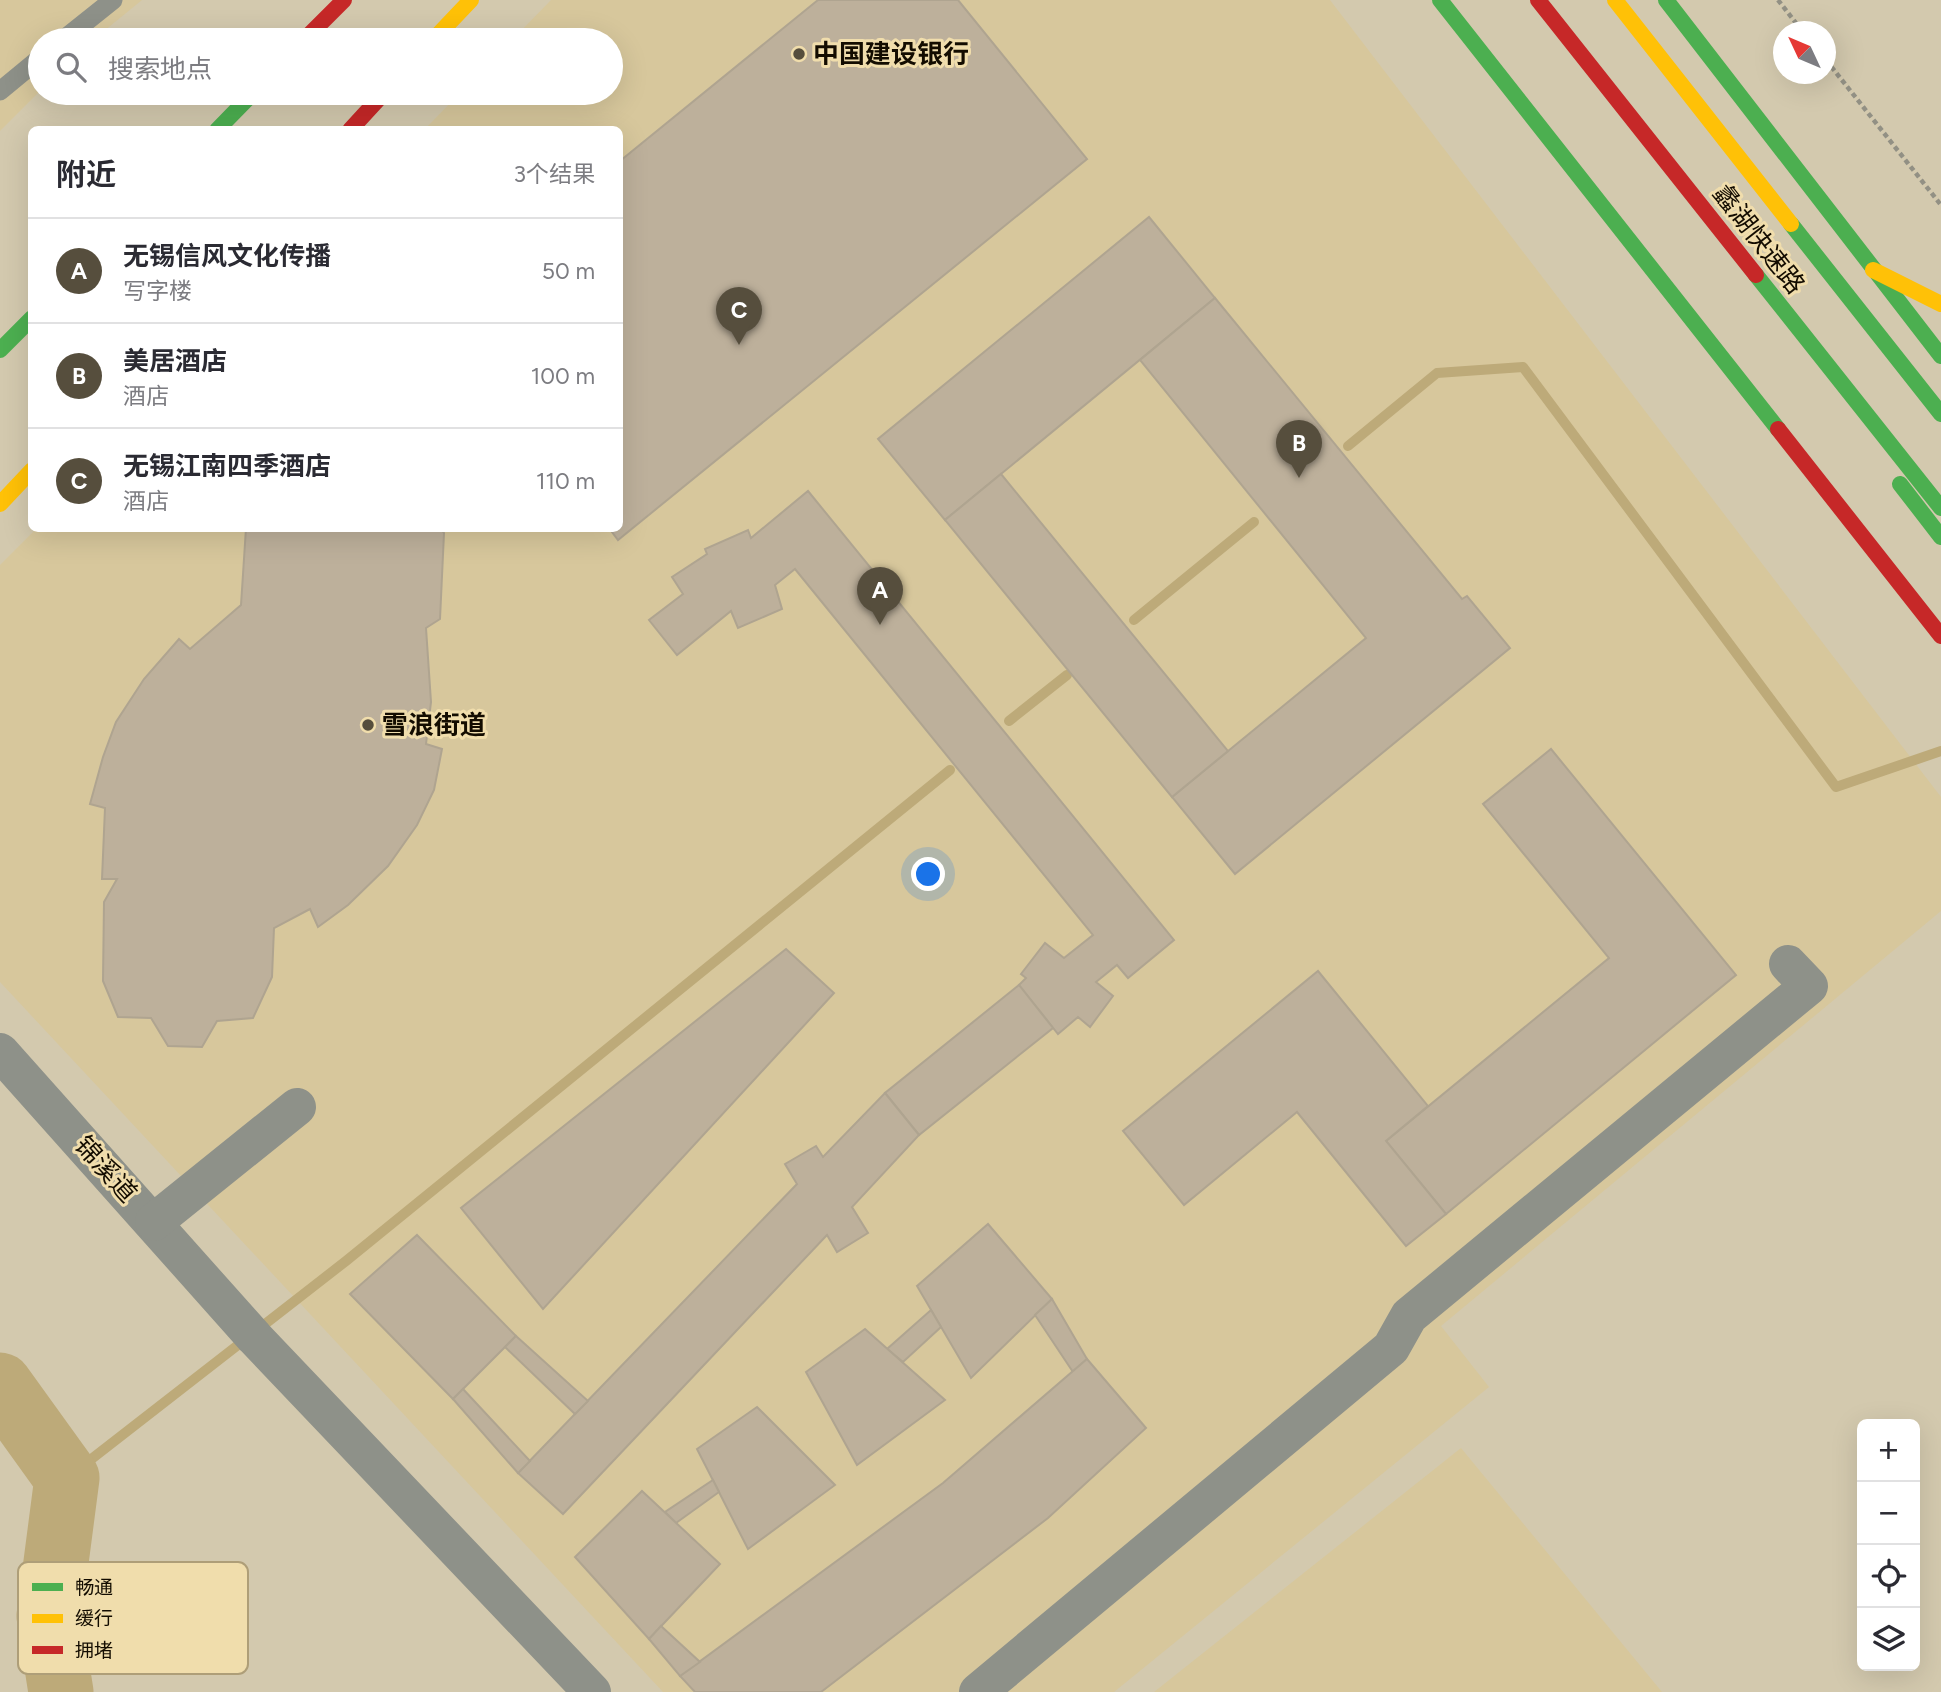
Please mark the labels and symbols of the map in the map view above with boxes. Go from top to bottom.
north arrow [1773,21,1836,84]
place label: 中国建设银行 [813,38,969,70]
marker: 中国建设银行 [791,46,807,62]
street label: 蠡湖快速路 [1706,178,1812,300]
pin: C [716,287,762,345]
pin: B [1276,420,1322,478]
pin: A [857,567,903,625]
place label: 雪浪街道 [382,709,486,741]
marker: 雪浪街道 [360,717,376,733]
your location [911,857,945,891]
street label: 锦溪道 [68,1129,144,1209]
legend [18,1562,248,1674]
text: 畅通 [75,1576,113,1599]
text: 缓行 [75,1607,113,1630]
text: 拥堵 [75,1639,113,1662]

